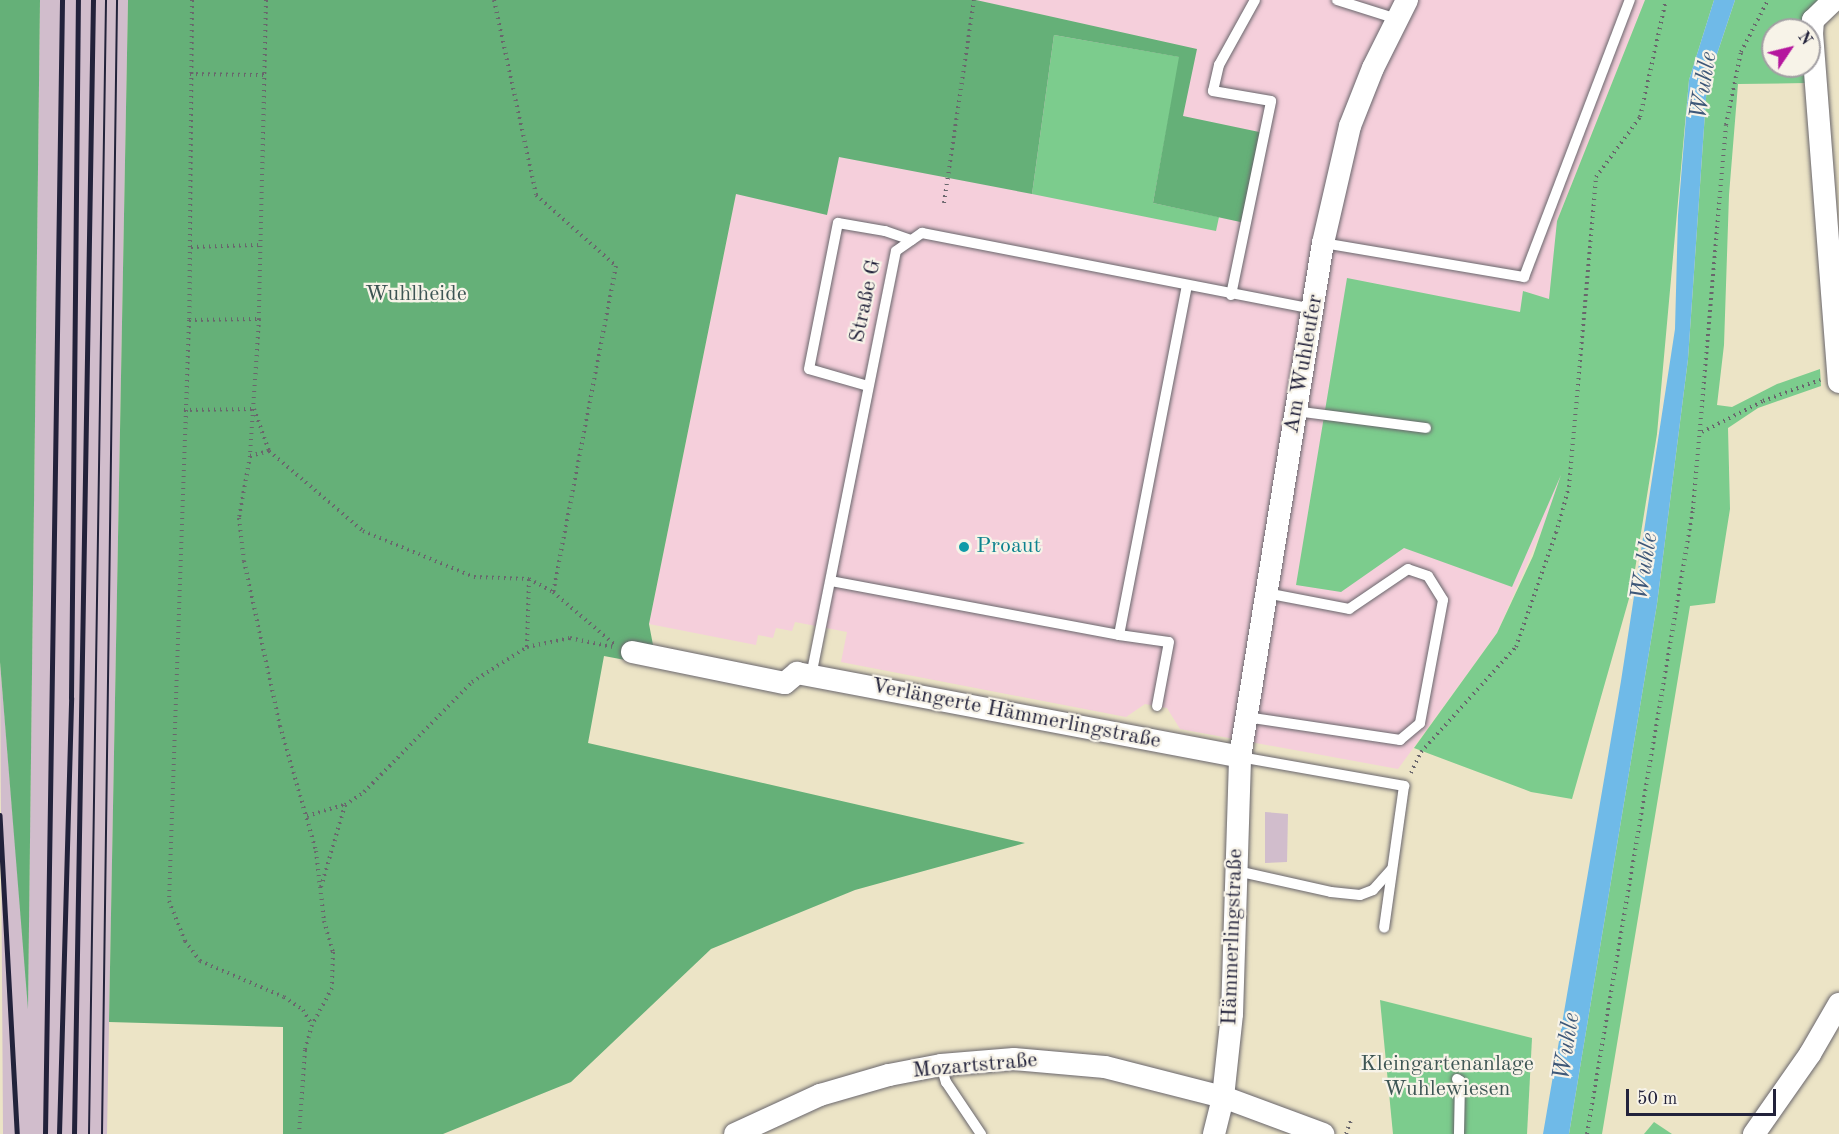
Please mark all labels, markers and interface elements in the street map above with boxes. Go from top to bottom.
north arrow [1761,18,1821,78]
text: N [1794,29,1814,48]
water label: Wuhle [1685,50,1725,122]
street label: Straße G [844,257,888,345]
park label: Wuhlheide [365,282,467,308]
street label: Am Wuhleufer [1279,292,1329,436]
water label: Wuhle [1626,531,1666,603]
place label: Proaut [976,534,1041,560]
marker: Proaut [957,540,971,554]
street label: Verlängerte Hämmerlingstraße [869,673,1163,755]
street label: Hämmerlingstraße [1217,848,1249,1026]
water label: Wuhle [1548,1011,1588,1083]
street label: Mozartstraße [911,1047,1039,1085]
park label: Kleingartenanlage Wuhlewiesen [1360,1051,1534,1102]
scale bar [1629,1077,1779,1115]
text: 50 m [1637,1090,1677,1108]

